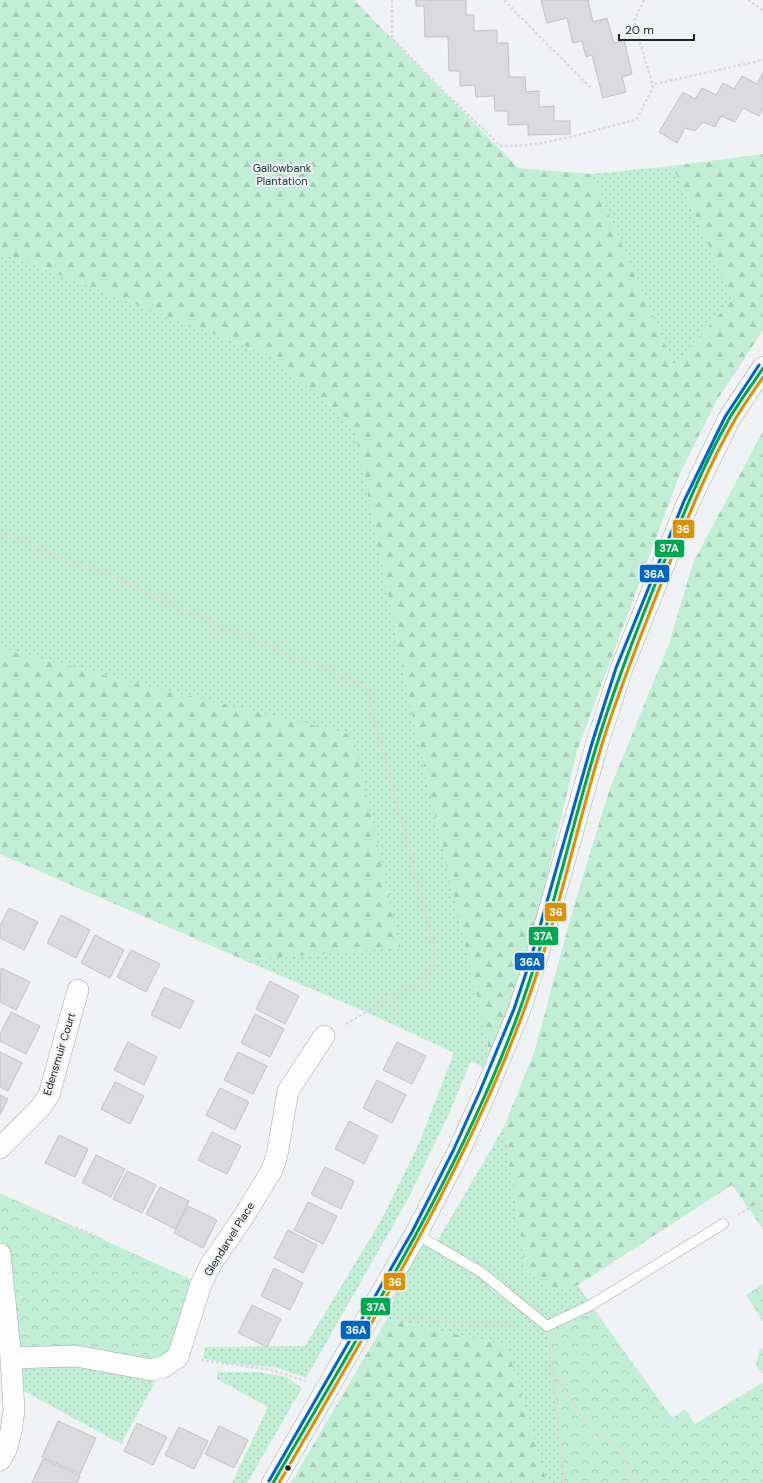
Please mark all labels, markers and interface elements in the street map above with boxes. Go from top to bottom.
scale bar [619,16,694,42]
text: 20 m [625,22,654,38]
park label: Gallowbank Plantation [253,161,312,188]
line badge: 36 [672,519,695,539]
text: 36 [676,522,690,536]
line badge: 37A [654,539,685,558]
text: 37A [659,541,679,555]
line badge: 36A [639,564,670,583]
text: 36A [643,567,665,581]
line badge: 36 [544,902,567,922]
text: 36 [549,905,563,919]
line badge: 37A [528,926,559,946]
text: 37A [533,929,553,943]
line badge: 36A [514,952,545,971]
text: 36A [519,955,541,969]
street label: Edensmuir Court [40,1011,78,1097]
street label: Glendarvel Place [201,1199,257,1279]
line badge: 36 [383,1272,406,1291]
text: 36 [388,1275,402,1289]
line badge: 37A [360,1297,391,1316]
text: 37A [366,1300,386,1314]
line badge: 36A [340,1320,371,1340]
text: 36A [345,1323,367,1337]
unlabelled marker [283,1463,293,1473]

